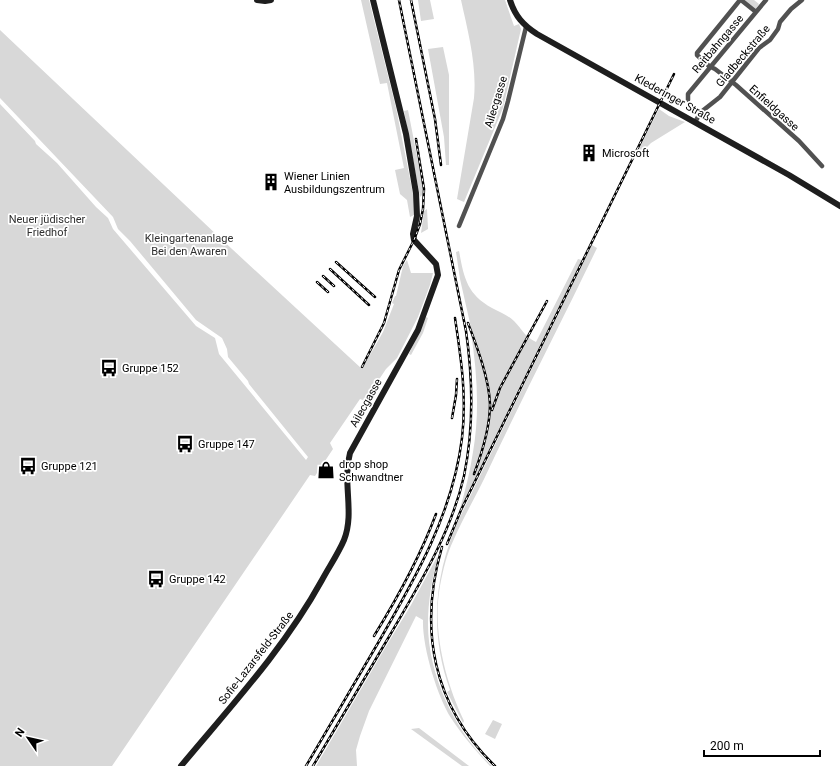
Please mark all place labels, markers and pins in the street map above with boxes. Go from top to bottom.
building icon: Microsoft [579,143,599,163]
place label: Microsoft [602,147,650,160]
place label: Wiener Linien Ausbildungszentrum [284,170,385,196]
building icon: Wiener Linien Ausbildungszentrum [261,172,281,192]
bus stop icon: Gruppe 152 [99,358,119,378]
place label: Gruppe 152 [122,362,179,375]
bus stop icon: Gruppe 147 [175,434,195,454]
place label: Gruppe 147 [198,438,255,451]
bus stop icon: Gruppe 121 [18,456,38,476]
place label: drop shop Schwandtner [339,458,403,484]
place label: Gruppe 121 [41,460,98,473]
shop icon: drop shop Schwandtner [316,460,336,480]
bus stop icon: Gruppe 142 [146,569,166,589]
place label: Gruppe 142 [169,573,226,586]

